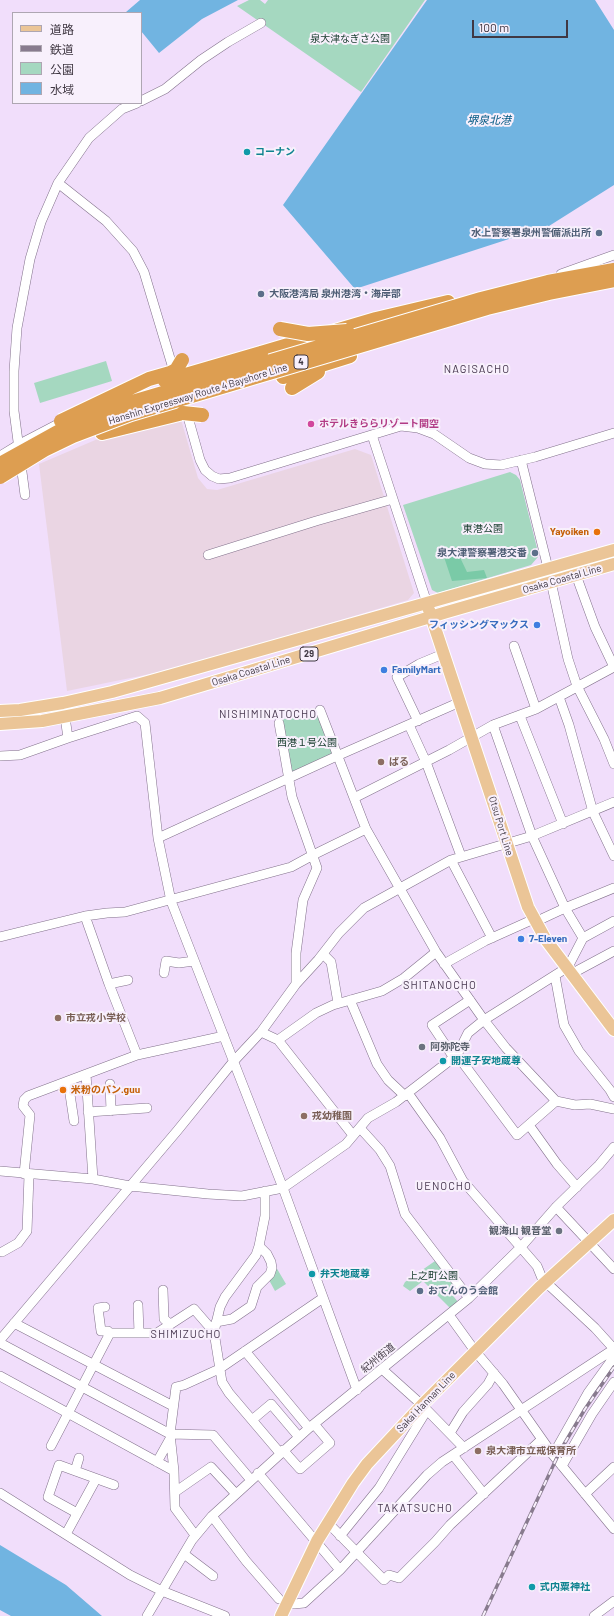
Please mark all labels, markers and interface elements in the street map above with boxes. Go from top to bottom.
legend [12,12,142,104]
scale bar [474,12,570,38]
text: 100 m [479,20,509,34]
text: 道路 [50,22,74,36]
park label: 泉大津なぎさ公園 [310,33,390,45]
text: 鉄道 [50,42,74,56]
text: 公園 [50,62,74,76]
text: 水域 [50,82,74,96]
water label: 堺泉北港 [467,113,511,127]
place label: コーナン [255,146,295,158]
marker: コーナン [242,147,252,157]
place label: 水上警察署泉州警備派出所 [471,227,591,239]
marker: 水上警察署泉州警備派出所 [594,228,604,238]
place label: 大阪港湾局 泉州港湾・海岸部 [269,288,401,300]
marker: 大阪港湾局 泉州港湾・海岸部 [256,289,266,299]
road number: 4 [294,355,308,369]
street label: Hanshin Expressway Route 4 Bayshore Line [107,361,289,427]
district label: NAGISACHO [444,362,510,376]
place label: ホテルきららリゾート関空 [319,418,439,430]
marker: ホテルきららリゾート関空 [306,419,316,429]
park label: 東港公園 [463,523,503,535]
place label: Yayoiken [550,526,589,538]
marker: Yayoiken [592,527,602,537]
place label: 泉大津警察署港交番 [437,547,527,559]
marker: 泉大津警察署港交番 [530,548,540,558]
street label: Osaka Coastal Line [521,562,603,596]
place label: フィッシングマックス [429,619,529,631]
marker: フィッシングマックス [532,620,542,630]
road number: 29 [300,647,318,661]
street label: Osaka Coastal Line [210,653,292,689]
place label: FamilyMart [392,664,441,676]
marker: FamilyMart [379,665,389,675]
district label: NISHIMINATOCHO [219,707,317,721]
park label: 西港１号公園 [277,737,337,749]
place label: ぱる [389,756,409,768]
marker: ぱる [376,757,386,767]
street label: Otsu Port Line [486,795,516,857]
place label: 7-Eleven [529,933,567,945]
marker: 7-Eleven [516,934,526,944]
district label: SHITANOCHO [403,978,477,992]
place label: 市立戎小学校 [66,1012,126,1024]
marker: 市立戎小学校 [53,1013,63,1023]
place label: 阿弥陀寺 [430,1041,470,1053]
marker: 阿弥陀寺 [417,1042,427,1052]
place label: 開運子安地蔵尊 [451,1055,521,1067]
marker: 開運子安地蔵尊 [438,1056,448,1066]
place label: 米粉のパン.guu [71,1084,140,1096]
marker: 米粉のパン.guu [58,1085,68,1095]
place label: 戎幼稚園 [312,1110,352,1122]
marker: 戎幼稚園 [299,1111,309,1121]
district label: UENOCHO [416,1179,472,1193]
place label: 観海山 観音堂 [489,1225,551,1237]
marker: 観海山 観音堂 [554,1226,564,1236]
place label: 弁天地蔵尊 [320,1268,370,1280]
marker: 弁天地蔵尊 [307,1269,317,1279]
park label: 上之町公園 [408,1270,458,1282]
place label: おてんのう会館 [428,1285,498,1297]
marker: おてんのう会館 [415,1286,425,1296]
district label: SHIMIZUCHO [151,1327,221,1341]
street label: 紀州街道 [359,1341,397,1375]
street label: Sakai Hannan Line [394,1369,458,1435]
place label: 泉大津市立戒保育所 [486,1445,576,1457]
marker: 泉大津市立戒保育所 [473,1446,483,1456]
district label: TAKATSUCHO [377,1501,453,1515]
place label: 式内粟神社 [540,1581,590,1593]
marker: 式内粟神社 [527,1582,537,1592]

